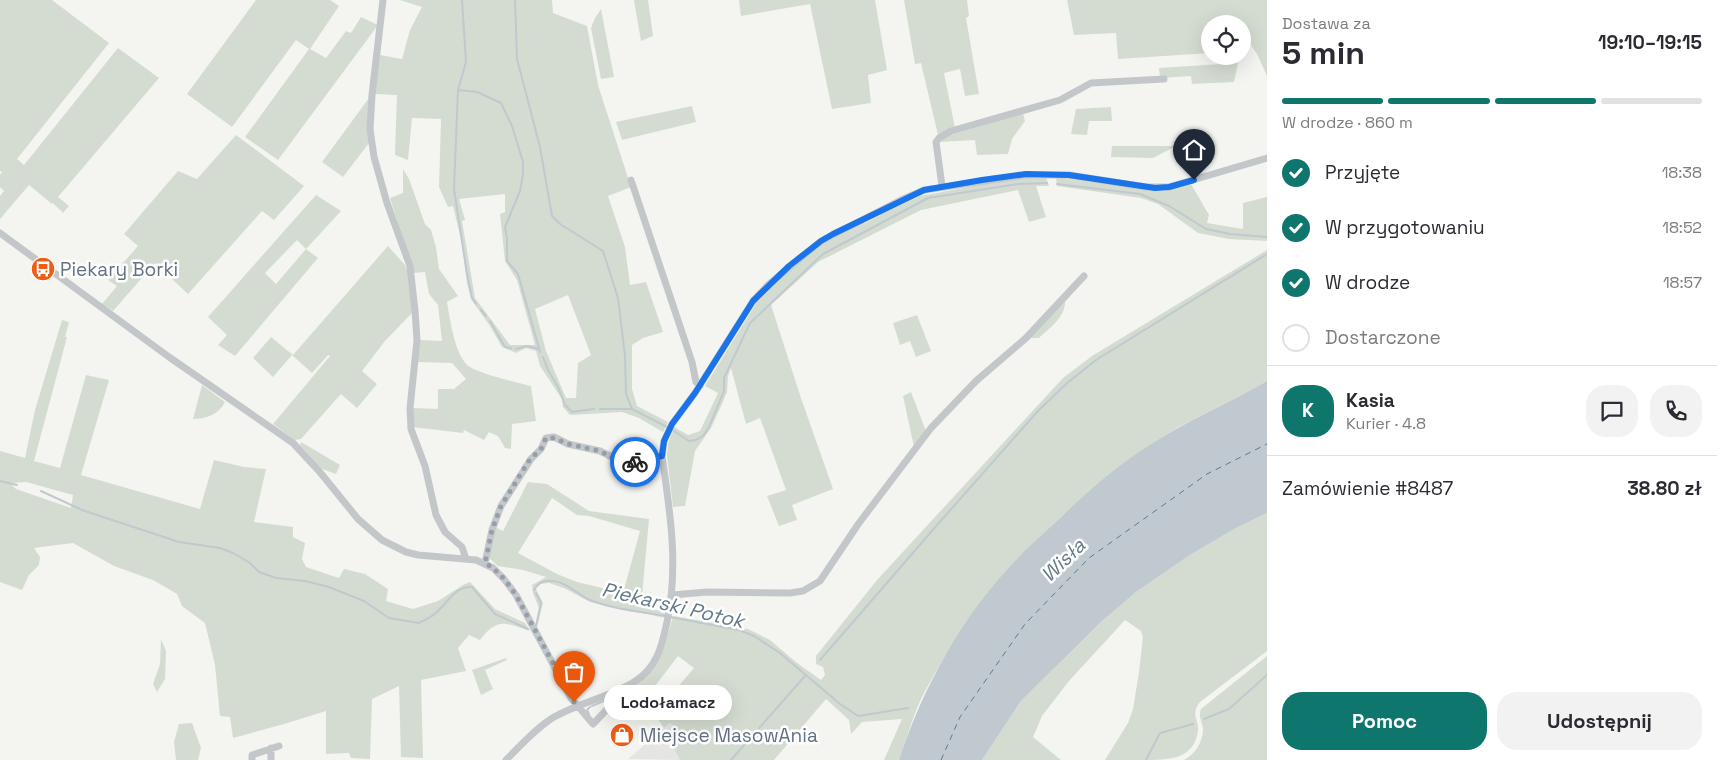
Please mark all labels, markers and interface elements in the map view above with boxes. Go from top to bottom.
text: Dostawa za [1282,13,1371,34]
map controls [1201,15,1251,65]
button: locate [1201,15,1251,65]
text: 19:10–19:15 [1598,30,1702,55]
text: 5 min [1282,33,1365,73]
text: W drodze · 860 m [1282,112,1413,133]
pin [1173,129,1215,180]
icon: home [1180,136,1208,164]
icon: check [1282,159,1310,187]
text: Przyjęte [1325,160,1400,185]
text: 18:38 [1662,162,1702,183]
icon: check [1282,214,1310,242]
text: W przygotowaniu [1325,215,1485,240]
text: 18:52 [1662,217,1702,238]
bus stop icon: Piekary Borki [30,256,56,282]
place label: Piekary Borki [60,257,178,282]
icon: check [1282,269,1310,297]
text: W drodze [1325,270,1410,295]
text: 18:57 [1663,272,1702,293]
text: Dostarczone [1325,325,1441,350]
button: chat [1586,385,1638,437]
button: phone [1650,385,1702,437]
text: Kasia [1346,388,1395,413]
text: K [1302,398,1314,423]
text: Kurier · 4.8 [1346,413,1426,434]
courier [610,437,660,487]
icon: bike [621,448,649,476]
text: Zamówienie #8487 [1282,476,1453,501]
text: 38.80 zł [1627,476,1702,501]
water label: Wisła [1035,532,1091,587]
water label: Piekarski Potok [599,576,749,634]
pin [553,651,595,702]
icon: bag [560,658,588,686]
callout: Lodołamacz [604,684,732,720]
text: Lodołamacz [621,692,715,713]
button: Pomoc [1282,692,1487,750]
button: Udostępnij [1497,692,1702,750]
shop icon: Miejsce MasowAnia [609,722,635,748]
place label: Miejsce MasowAnia [640,723,818,748]

